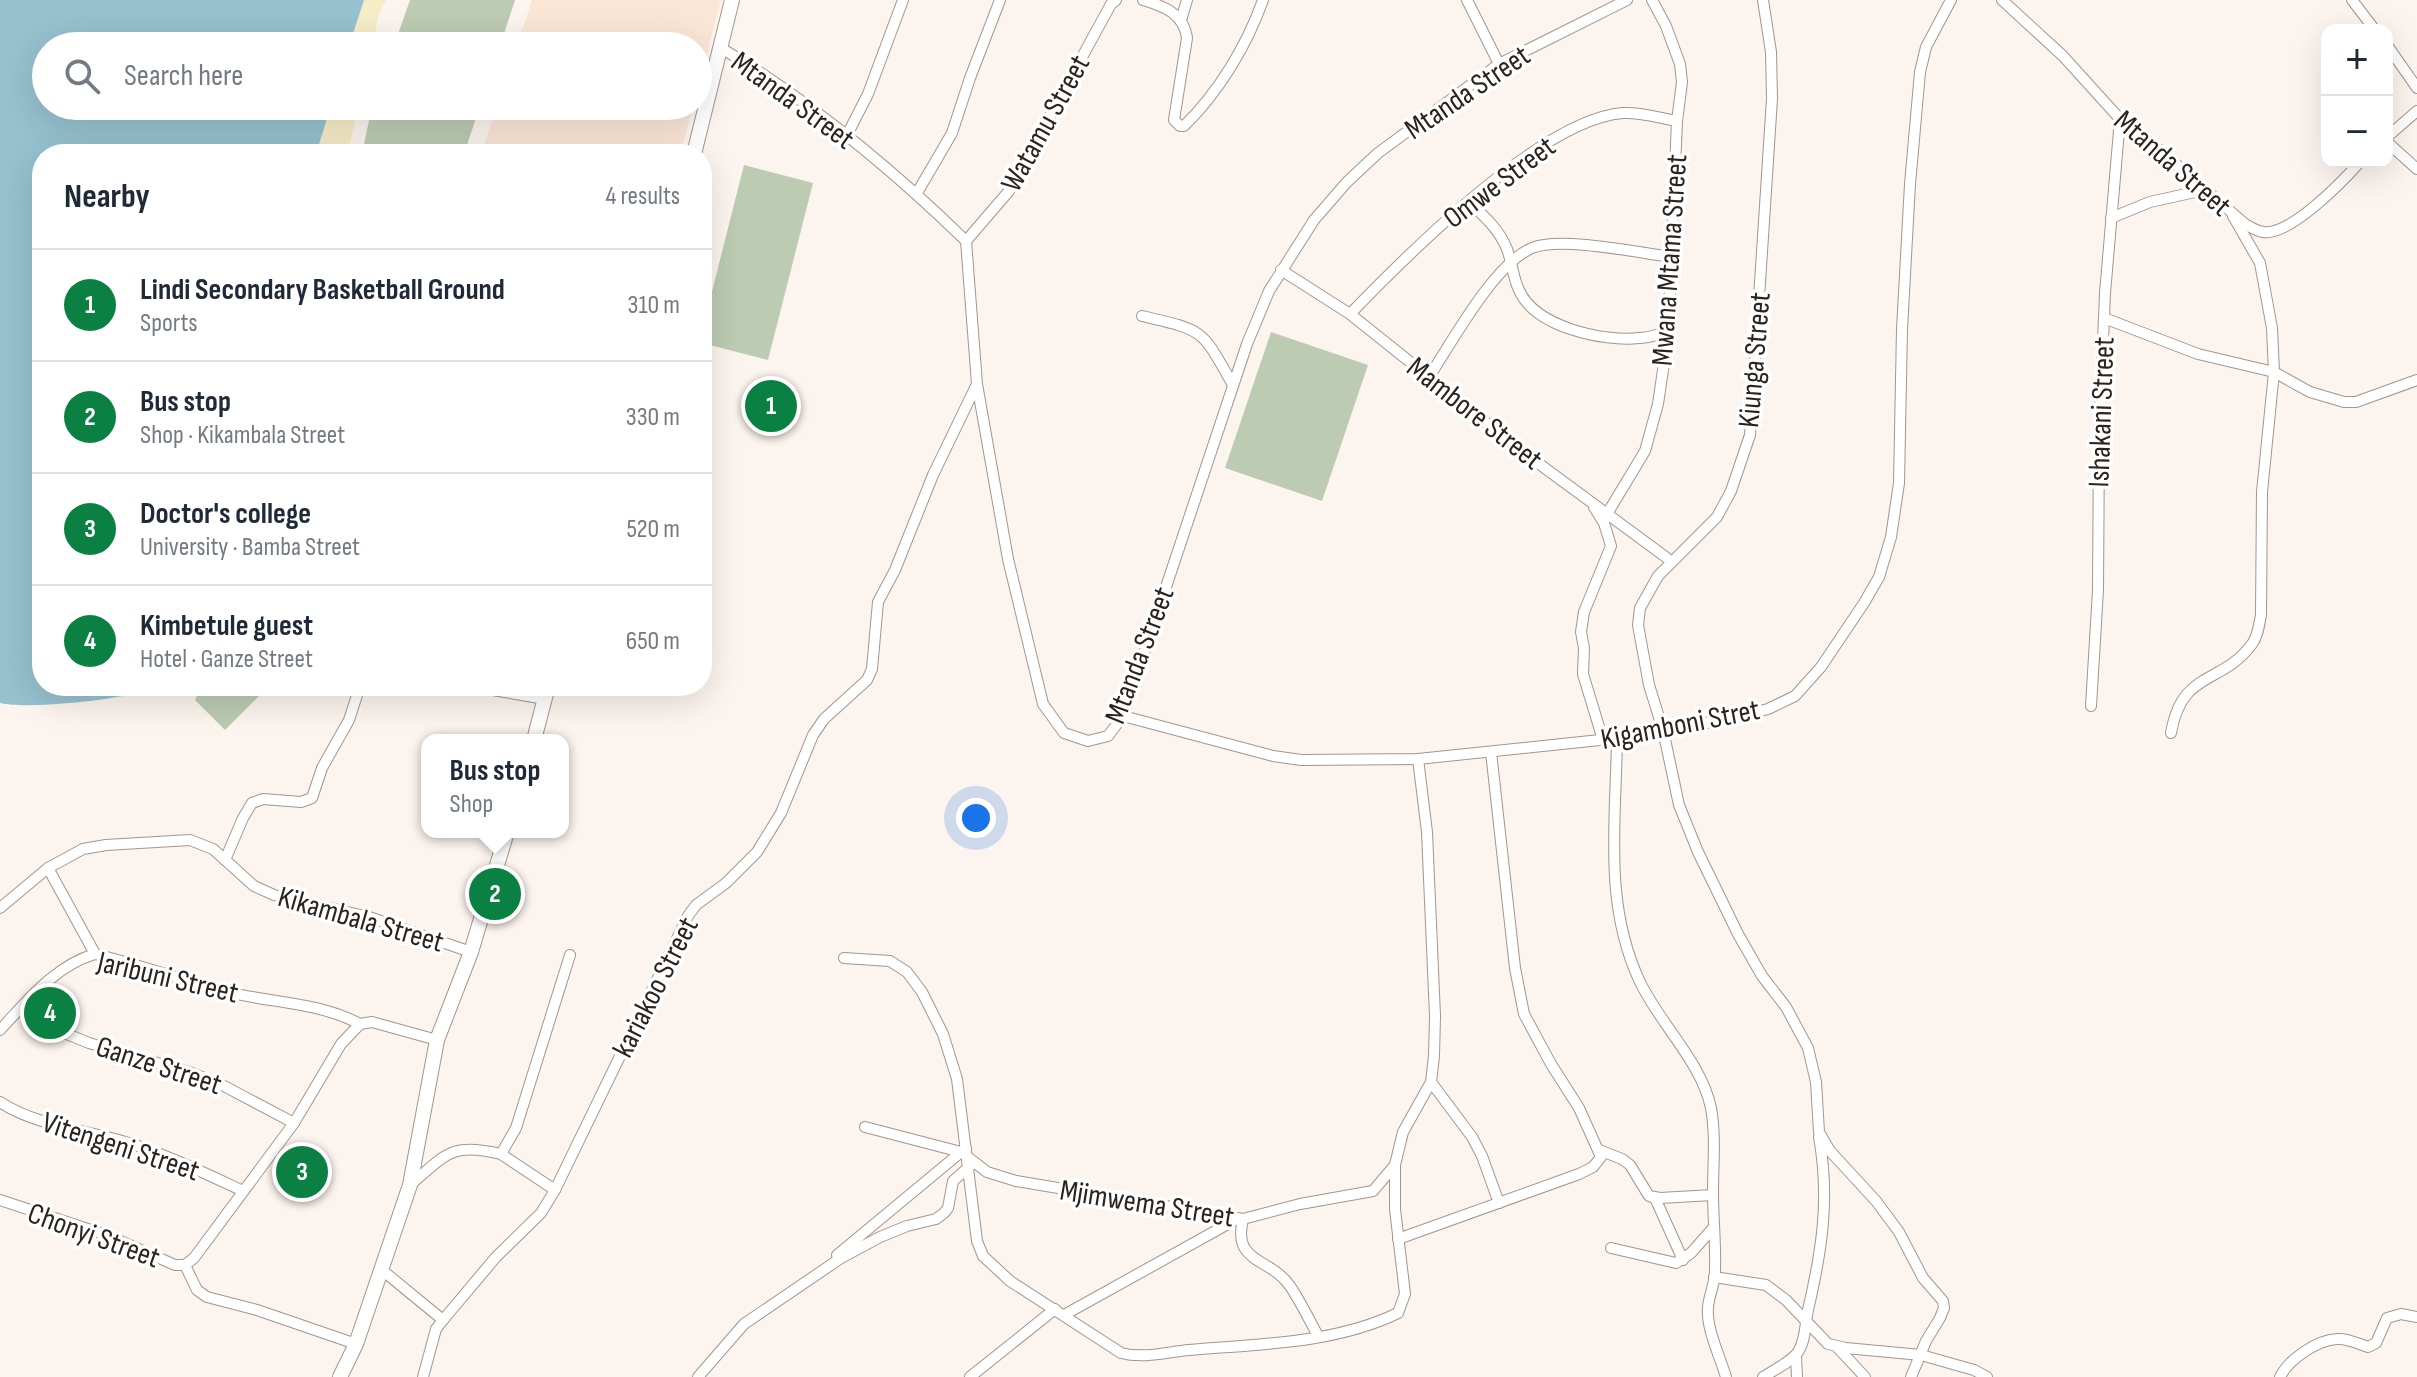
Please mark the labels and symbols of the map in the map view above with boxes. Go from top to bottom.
street label: Mtanda Street [1398,38,1537,148]
street label: Mtanda Street [724,44,861,157]
street label: Watamu Street [994,49,1098,198]
street label: Mtanda Street [2106,103,2238,224]
street label: Omwe Street [1437,129,1563,237]
street label: Mwana Mtama Street [1645,153,1695,367]
street label: Kiunga Street [1731,291,1779,429]
street label: Ishakani Street [2081,336,2123,488]
street label: Mambore Street [1400,350,1549,478]
pin: 1 [745,376,797,436]
street label: Mtanda Street [1097,582,1182,729]
street label: Kigamboni Stret [1598,692,1763,758]
your location [956,798,996,838]
pin: 2 [469,864,521,924]
street label: Kikambala Street [274,879,448,961]
street label: kariakoo Street [605,911,707,1064]
street label: Jaribuni Street [93,944,242,1012]
pin: 4 [24,983,76,1043]
street label: Ganze Street [91,1029,226,1103]
street label: Vitengeni Street [37,1105,204,1189]
pin: 3 [276,1142,328,1202]
street label: Mjimwema Street [1057,1172,1236,1236]
street label: Chonyi Street [23,1195,165,1276]

